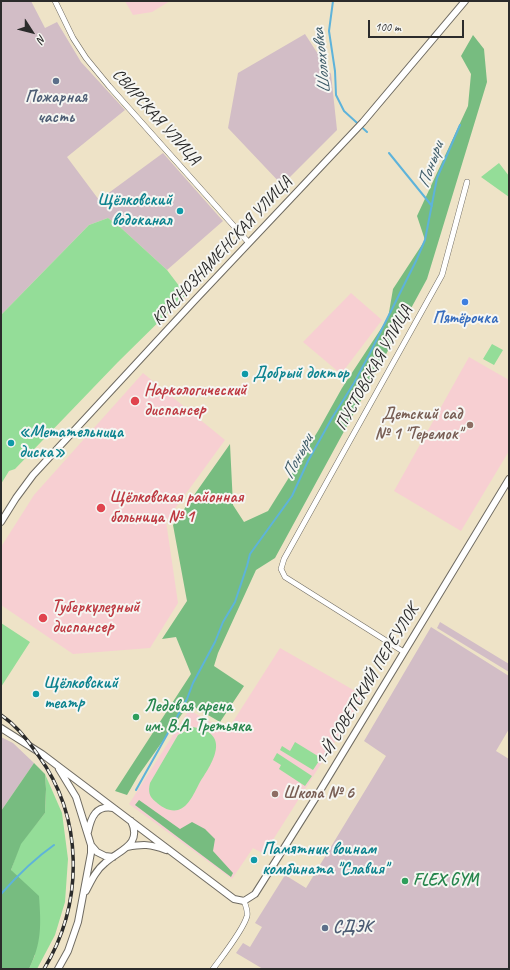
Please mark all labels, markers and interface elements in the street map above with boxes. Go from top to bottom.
north arrow [12,12,52,52]
scale bar [370,12,466,38]
text: 100 m [375,19,401,35]
water label: Шолоховка [308,27,336,95]
text: N [34,32,49,46]
street label: СВИРСКАЯ УЛИЦА [107,65,205,169]
marker: Пожарная часть [51,76,61,86]
place label: Пожарная часть [25,88,87,128]
water label: Поныри [413,139,449,191]
street label: КРАСНОЗНАМЕНСКАЯ УЛИЦА [148,172,296,330]
place label: Щёлковский водоканал [98,191,172,231]
marker: Щёлковский водоканал [175,206,185,216]
marker: Пятёрочка [460,297,470,307]
street label: ПУСТОВСКАЯ УЛИЦА [331,302,417,434]
place label: Пятёрочка [432,309,498,329]
place label: Добрый доктор [253,364,349,384]
marker: Добрый доктор [240,369,250,379]
place label: Наркологический диспансер [144,381,247,421]
marker: Наркологический диспансер [129,395,141,407]
place label: Детский сад № 1 "Теремок" [375,405,462,445]
marker: Детский сад № 1 "Теремок" [465,420,475,430]
place label: «Метательница диска» [19,423,123,463]
water label: Поныри [278,431,318,483]
marker: «Метательница диска» [6,438,16,448]
place label: Щёлковская районная больница № 1 [110,488,243,528]
marker: Щёлковская районная больница № 1 [95,502,107,514]
place label: Туберкулезный диспансер [52,598,139,638]
street label: 1-Й СОВЕТСКИЙ ПЕРЕУЛОК [311,601,423,769]
marker: Туберкулезный диспансер [37,612,49,624]
place label: Щёлковский театр [44,674,118,714]
marker: Щёлковский театр [31,689,41,699]
place label: Ледовая арена им. В.А. Третьяка [144,697,251,737]
marker: Ледовая арена им. В.А. Третьяка [131,712,141,722]
place label: Школа № 6 [283,784,354,804]
marker: Школа № 6 [270,789,280,799]
place label: Памятник воинам комбината "Славия" [262,840,388,880]
marker: Памятник воинам комбината "Славия" [249,855,259,865]
place label: FLEX GYM [413,871,478,891]
marker: FLEX GYM [400,876,410,886]
place label: СДЭК [333,918,372,938]
marker: СДЭК [320,923,330,933]

